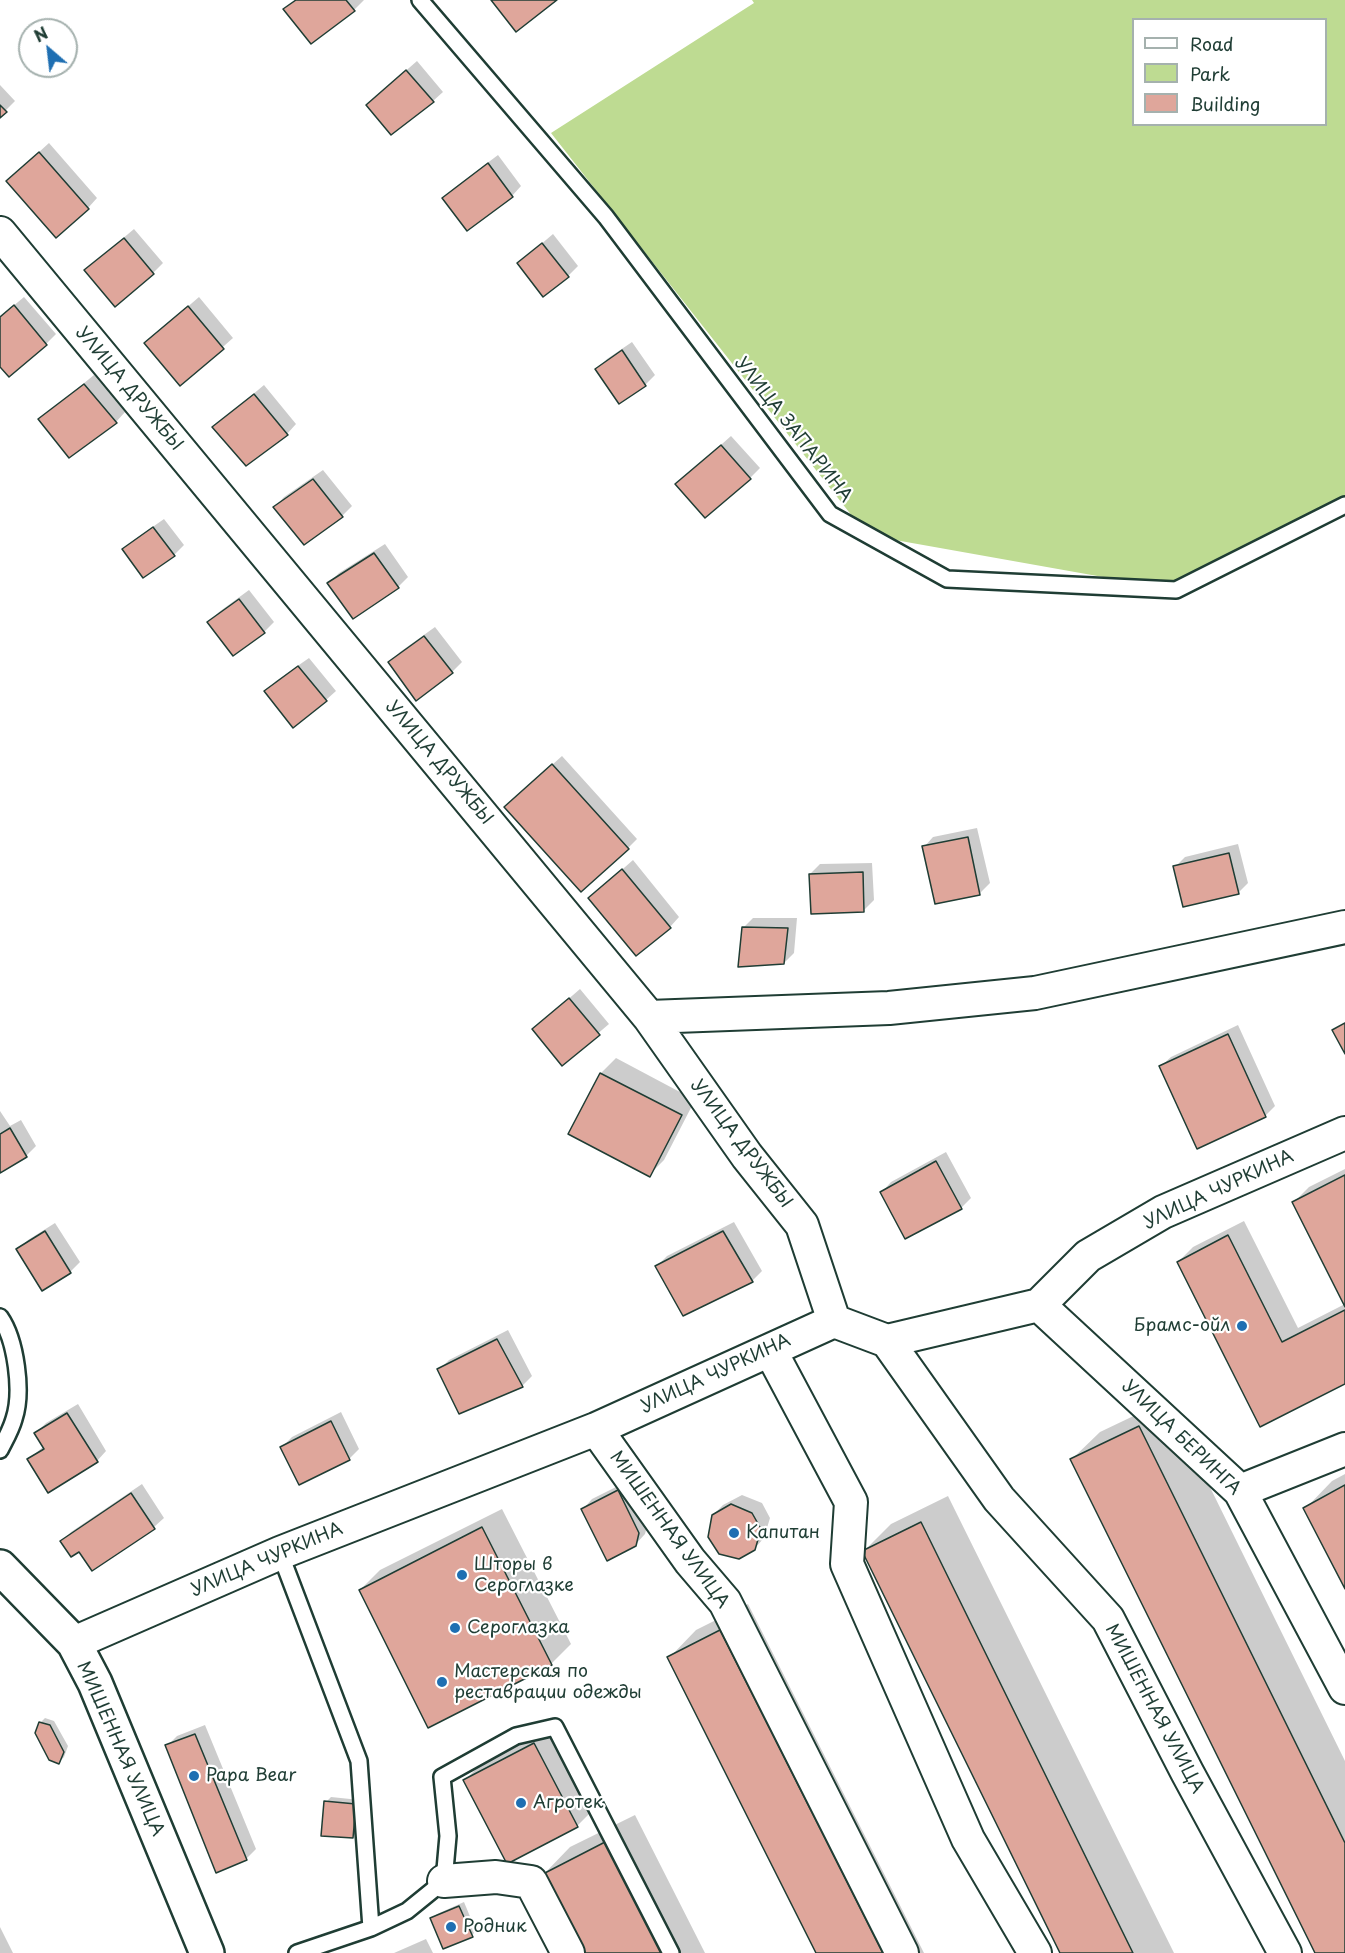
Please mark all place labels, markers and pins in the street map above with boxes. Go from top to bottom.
place label: Брамс-ойл [1134,1315,1230,1337]
marker: Брамс-ойл [1235,1319,1249,1333]
place label: Капитан [746,1522,820,1544]
marker: Капитан [727,1526,741,1540]
place label: Шторы в Сероглазке [474,1554,574,1596]
marker: Шторы в Сероглазке [455,1568,469,1582]
place label: Сероглазка [467,1617,569,1639]
marker: Сероглазка [448,1621,462,1635]
place label: Мастерская по реставрации одежды [454,1661,642,1704]
marker: Мастерская по реставрации одежды [435,1675,449,1689]
place label: Papa Bear [206,1765,296,1787]
marker: Papa Bear [187,1769,201,1783]
place label: Агротек [533,1792,604,1814]
marker: Агротек [514,1796,528,1810]
place label: Родник [463,1916,527,1938]
marker: Родник [444,1920,458,1934]

